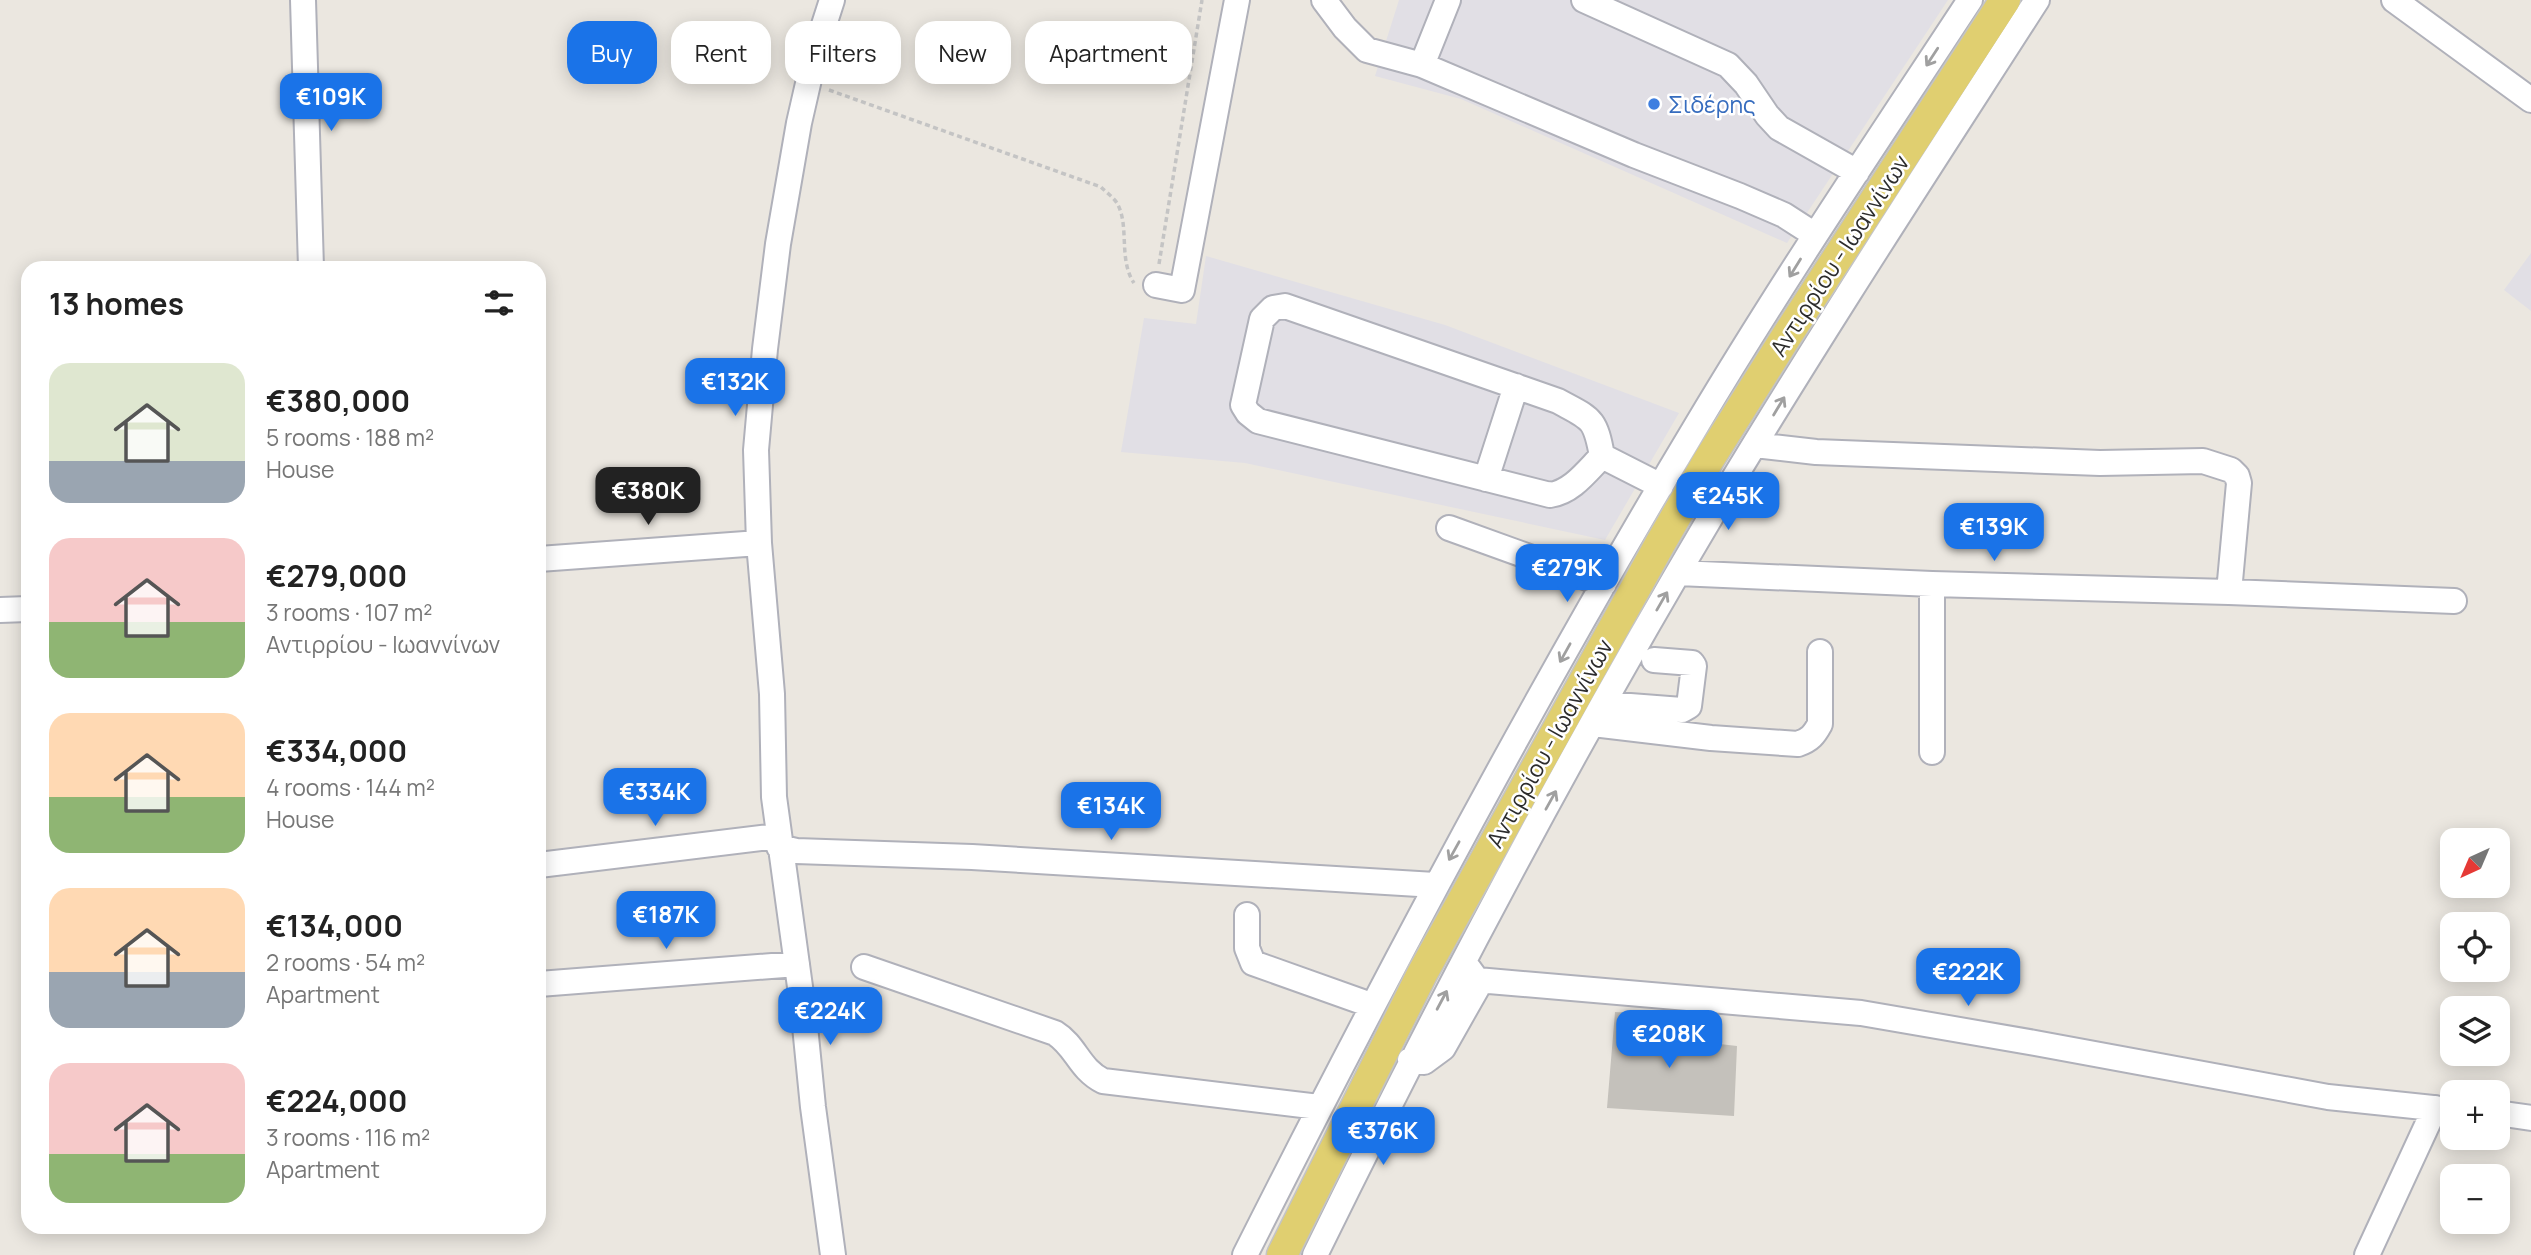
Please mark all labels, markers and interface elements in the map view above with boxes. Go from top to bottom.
chip: Buy [567,21,657,84]
chip: Rent [671,21,771,84]
chip: Filters [785,21,901,84]
chip: New [915,21,1011,84]
chip: Apartment [1025,21,1192,84]
one-way arrow [1925,47,1940,66]
pin: €109K [282,74,380,133]
text: €109K [296,80,366,112]
place label: Σιδέρης [1668,88,1756,120]
marker: Σιδέρης [1646,96,1662,112]
street label: Αντιρρίου - Ιωαννίνων [1762,148,1916,362]
one-way arrow [1787,258,1802,277]
text: 13 homes [49,283,184,324]
icon: filters [480,284,518,322]
pin: €132K [686,358,784,418]
text: €132K [701,365,769,397]
text: €380,000 [266,380,410,421]
icon: home [105,391,189,475]
one-way arrow [1772,396,1786,416]
text: 5 rooms · 188 m² [266,421,434,453]
text: House [266,453,335,485]
pin: €380K [599,468,697,527]
pin: €245K [1679,472,1777,532]
text: €380K [611,474,685,506]
text: €245K [1692,479,1764,511]
pin: €139K [1945,504,2043,563]
text: €139K [1960,510,2028,542]
pin: €279K [1518,544,1616,604]
text: €279K [1532,551,1602,583]
text: €279,000 [266,555,407,596]
icon: home [105,566,189,650]
one-way arrow [1655,592,1669,612]
text: 3 rooms · 107 m² [266,596,432,628]
text: Αντιρρίου - Ιωαννίνων [266,628,500,660]
street label: Αντιρρίου - Ιωαννίνων [1478,633,1620,853]
one-way arrow [1558,642,1572,662]
text: €334,000 [266,730,407,771]
icon: home [105,741,189,825]
pin: €334K [606,768,704,828]
text: 4 rooms · 144 m² [266,771,435,803]
text: €334K [619,775,691,807]
pin: €134K [1062,782,1160,842]
text: €134K [1077,789,1145,821]
one-way arrow [1544,790,1558,810]
text: House [266,803,335,835]
north arrow [2440,828,2510,898]
map controls [2440,828,2510,1234]
one-way arrow [1447,841,1461,861]
pin: €187K [617,892,715,951]
text: €187K [632,898,700,930]
text: €134,000 [266,905,403,946]
button: locate [2440,912,2510,982]
icon: home [105,916,189,1000]
text: 2 rooms · 54 m² [266,946,425,978]
pin: €222K [1919,948,2017,1008]
text: €222K [1932,955,2004,987]
text: Apartment [266,978,380,1010]
pin: €224K [781,988,879,1047]
one-way arrow [1436,990,1450,1010]
text: €224K [794,994,866,1026]
button: layers [2440,996,2510,1066]
pin: €208K [1620,1010,1718,1070]
text: €208K [1632,1017,1706,1049]
text: €224,000 [266,1080,408,1121]
button: + [2440,1080,2510,1150]
icon: home [105,1091,189,1175]
pin: €376K [1334,1108,1432,1167]
text: €376K [1348,1114,1418,1146]
text: 3 rooms · 116 m² [266,1121,430,1153]
text: Apartment [266,1153,380,1185]
button: − [2440,1164,2510,1234]

